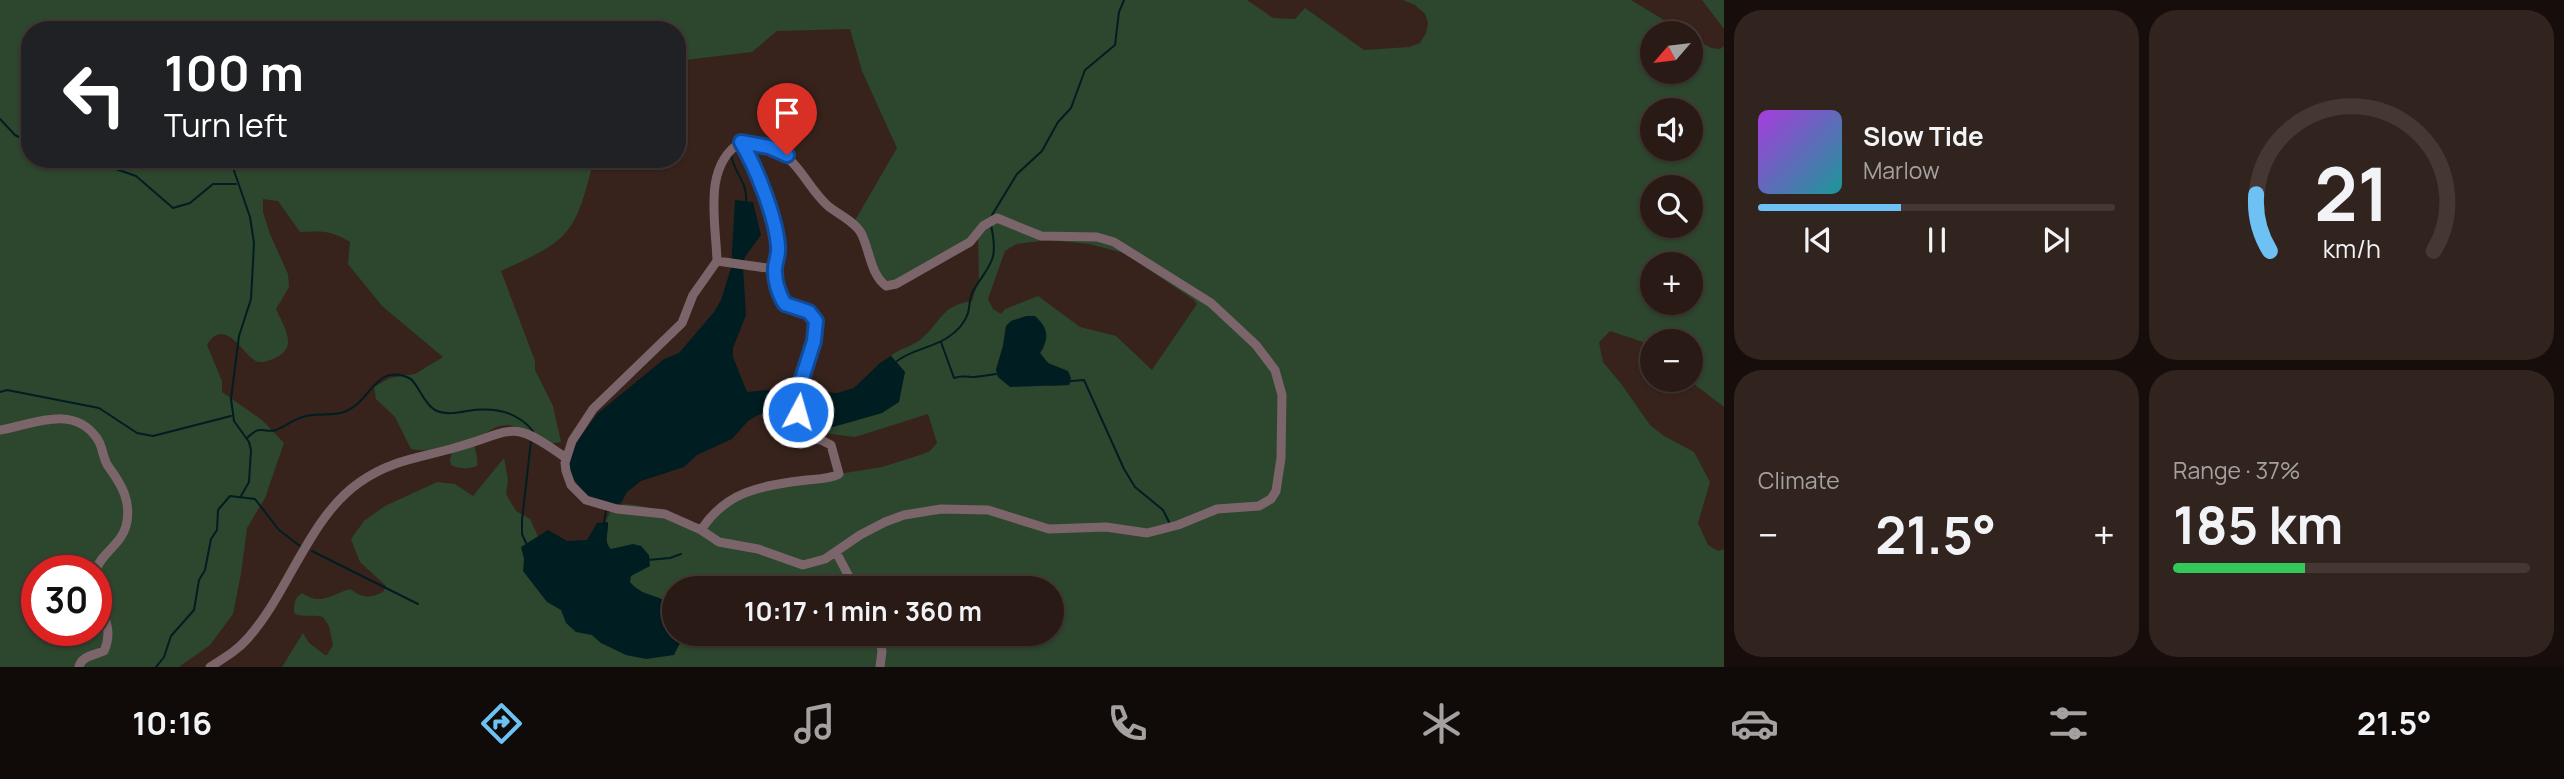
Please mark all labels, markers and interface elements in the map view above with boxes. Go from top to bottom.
north arrow [1640,21,1703,84]
map controls [1640,21,1703,392]
text: 100 m [164,39,304,106]
icon: left [49,49,140,140]
pin [757,83,817,155]
icon: arrive [768,94,806,132]
button: sound [1640,98,1703,161]
text: Turn left [164,103,288,147]
text: Slow Tide [1863,118,1984,154]
text: 21 [2314,143,2389,243]
text: Marlow [1863,154,1940,186]
button: search [1640,175,1703,238]
icon: previous [1799,221,1837,259]
icon: pause [1918,221,1956,259]
icon: next [2037,221,2075,259]
text: km/h [2322,231,2381,266]
button: + [1640,252,1703,315]
button: − [1640,329,1703,392]
position arrow [761,375,835,449]
text: Range · 37% [2173,454,2300,486]
text: Climate [1758,464,1840,496]
text: 185 km [2173,489,2343,560]
text: 21.5° [1875,499,1996,570]
text: − [1758,508,1779,560]
text: + [2093,508,2115,560]
speed limit sign: 30 [21,555,112,646]
text: 10:17 · 1 min · 360 m [744,593,982,629]
icon: directions [477,699,526,748]
icon: music [790,699,839,748]
icon: phone [1103,699,1152,748]
icon: climate [1417,699,1466,748]
icon: car [1730,699,1779,748]
icon: filters [2044,699,2093,748]
text: 10:16 [132,701,212,745]
text: 21.5° [2357,701,2432,745]

